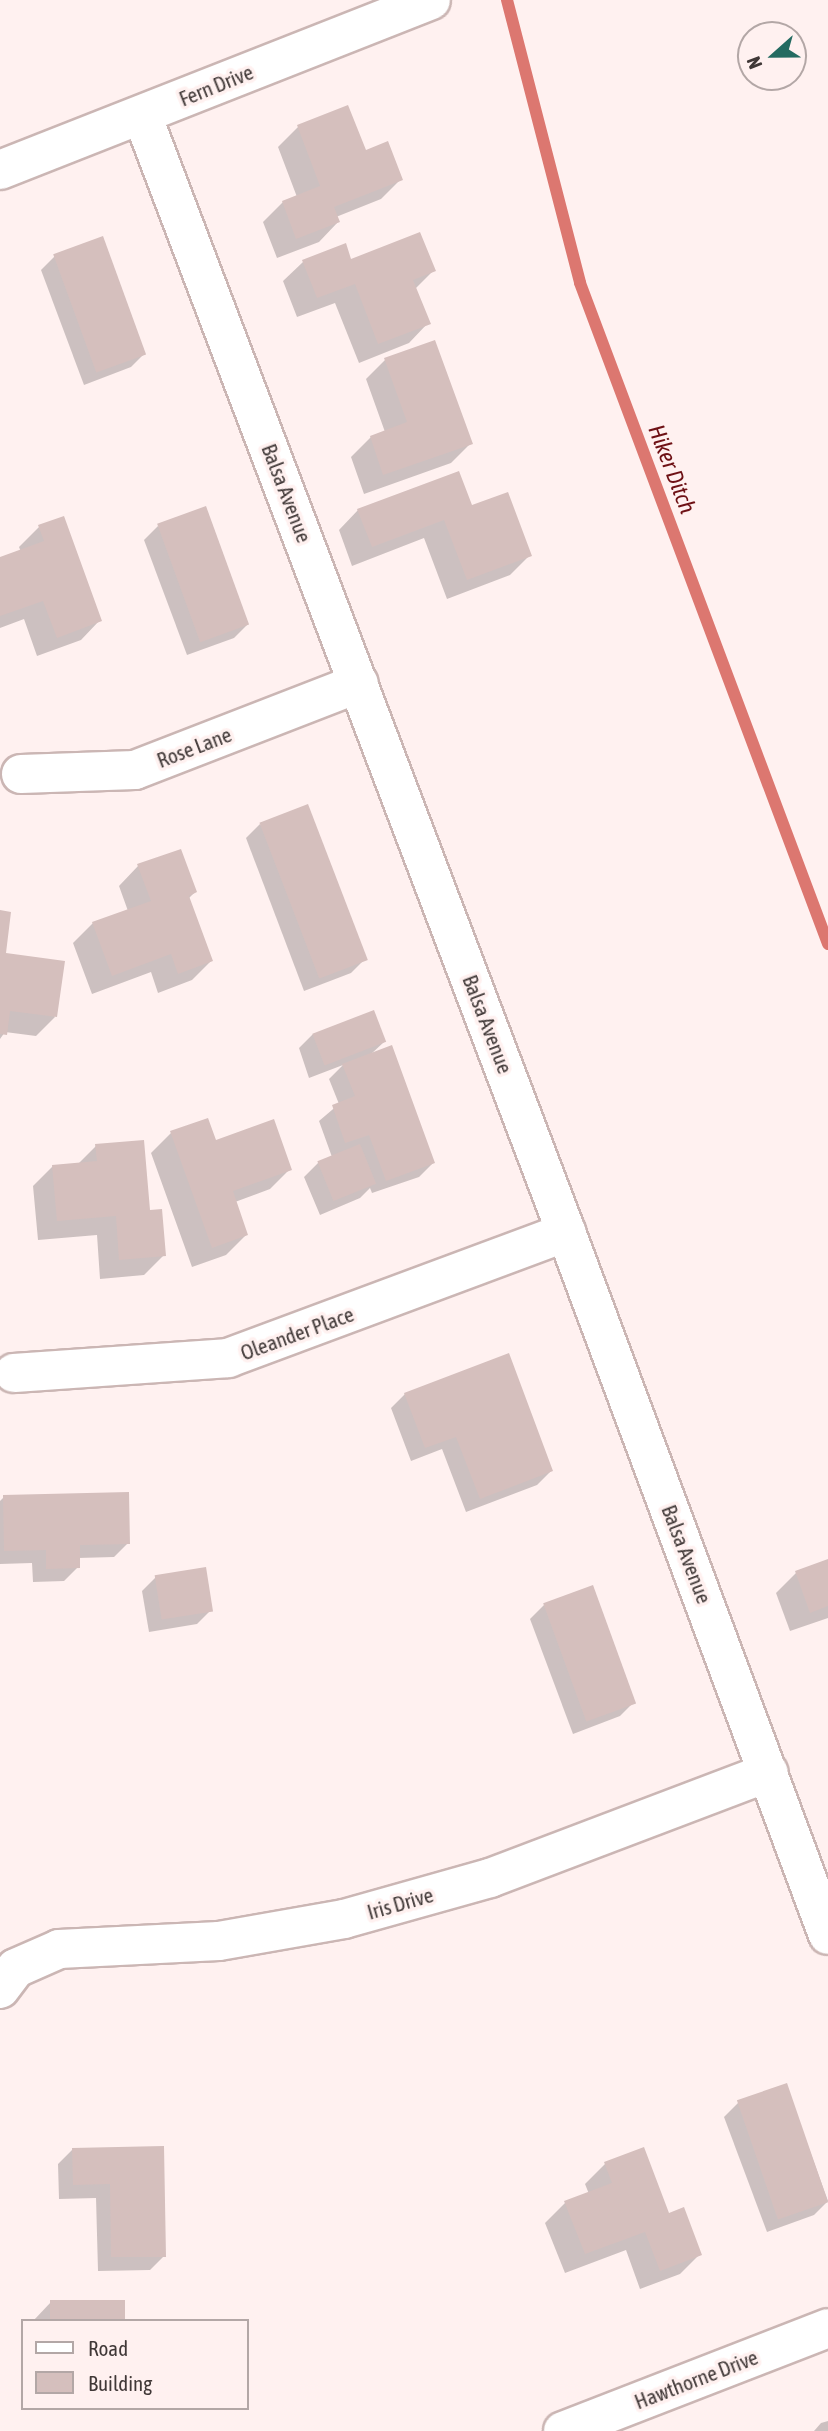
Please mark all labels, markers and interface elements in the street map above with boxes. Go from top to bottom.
north arrow [737,21,807,91]
text: N [742,54,767,72]
street label: Fern Drive [175,59,257,111]
water label: Hiker Ditch [642,421,702,517]
street label: Balsa Avenue [257,440,317,546]
street label: Rose Lane [153,721,235,773]
street label: Balsa Avenue [458,971,518,1077]
street label: Oleander Place [237,1301,357,1365]
street label: Balsa Avenue [657,1501,717,1607]
street label: Iris Drive [364,1882,436,1924]
legend [21,2319,248,2410]
text: Road [88,2336,128,2360]
street label: Hawthorne Drive [631,2344,761,2414]
text: Building [88,2371,152,2395]

